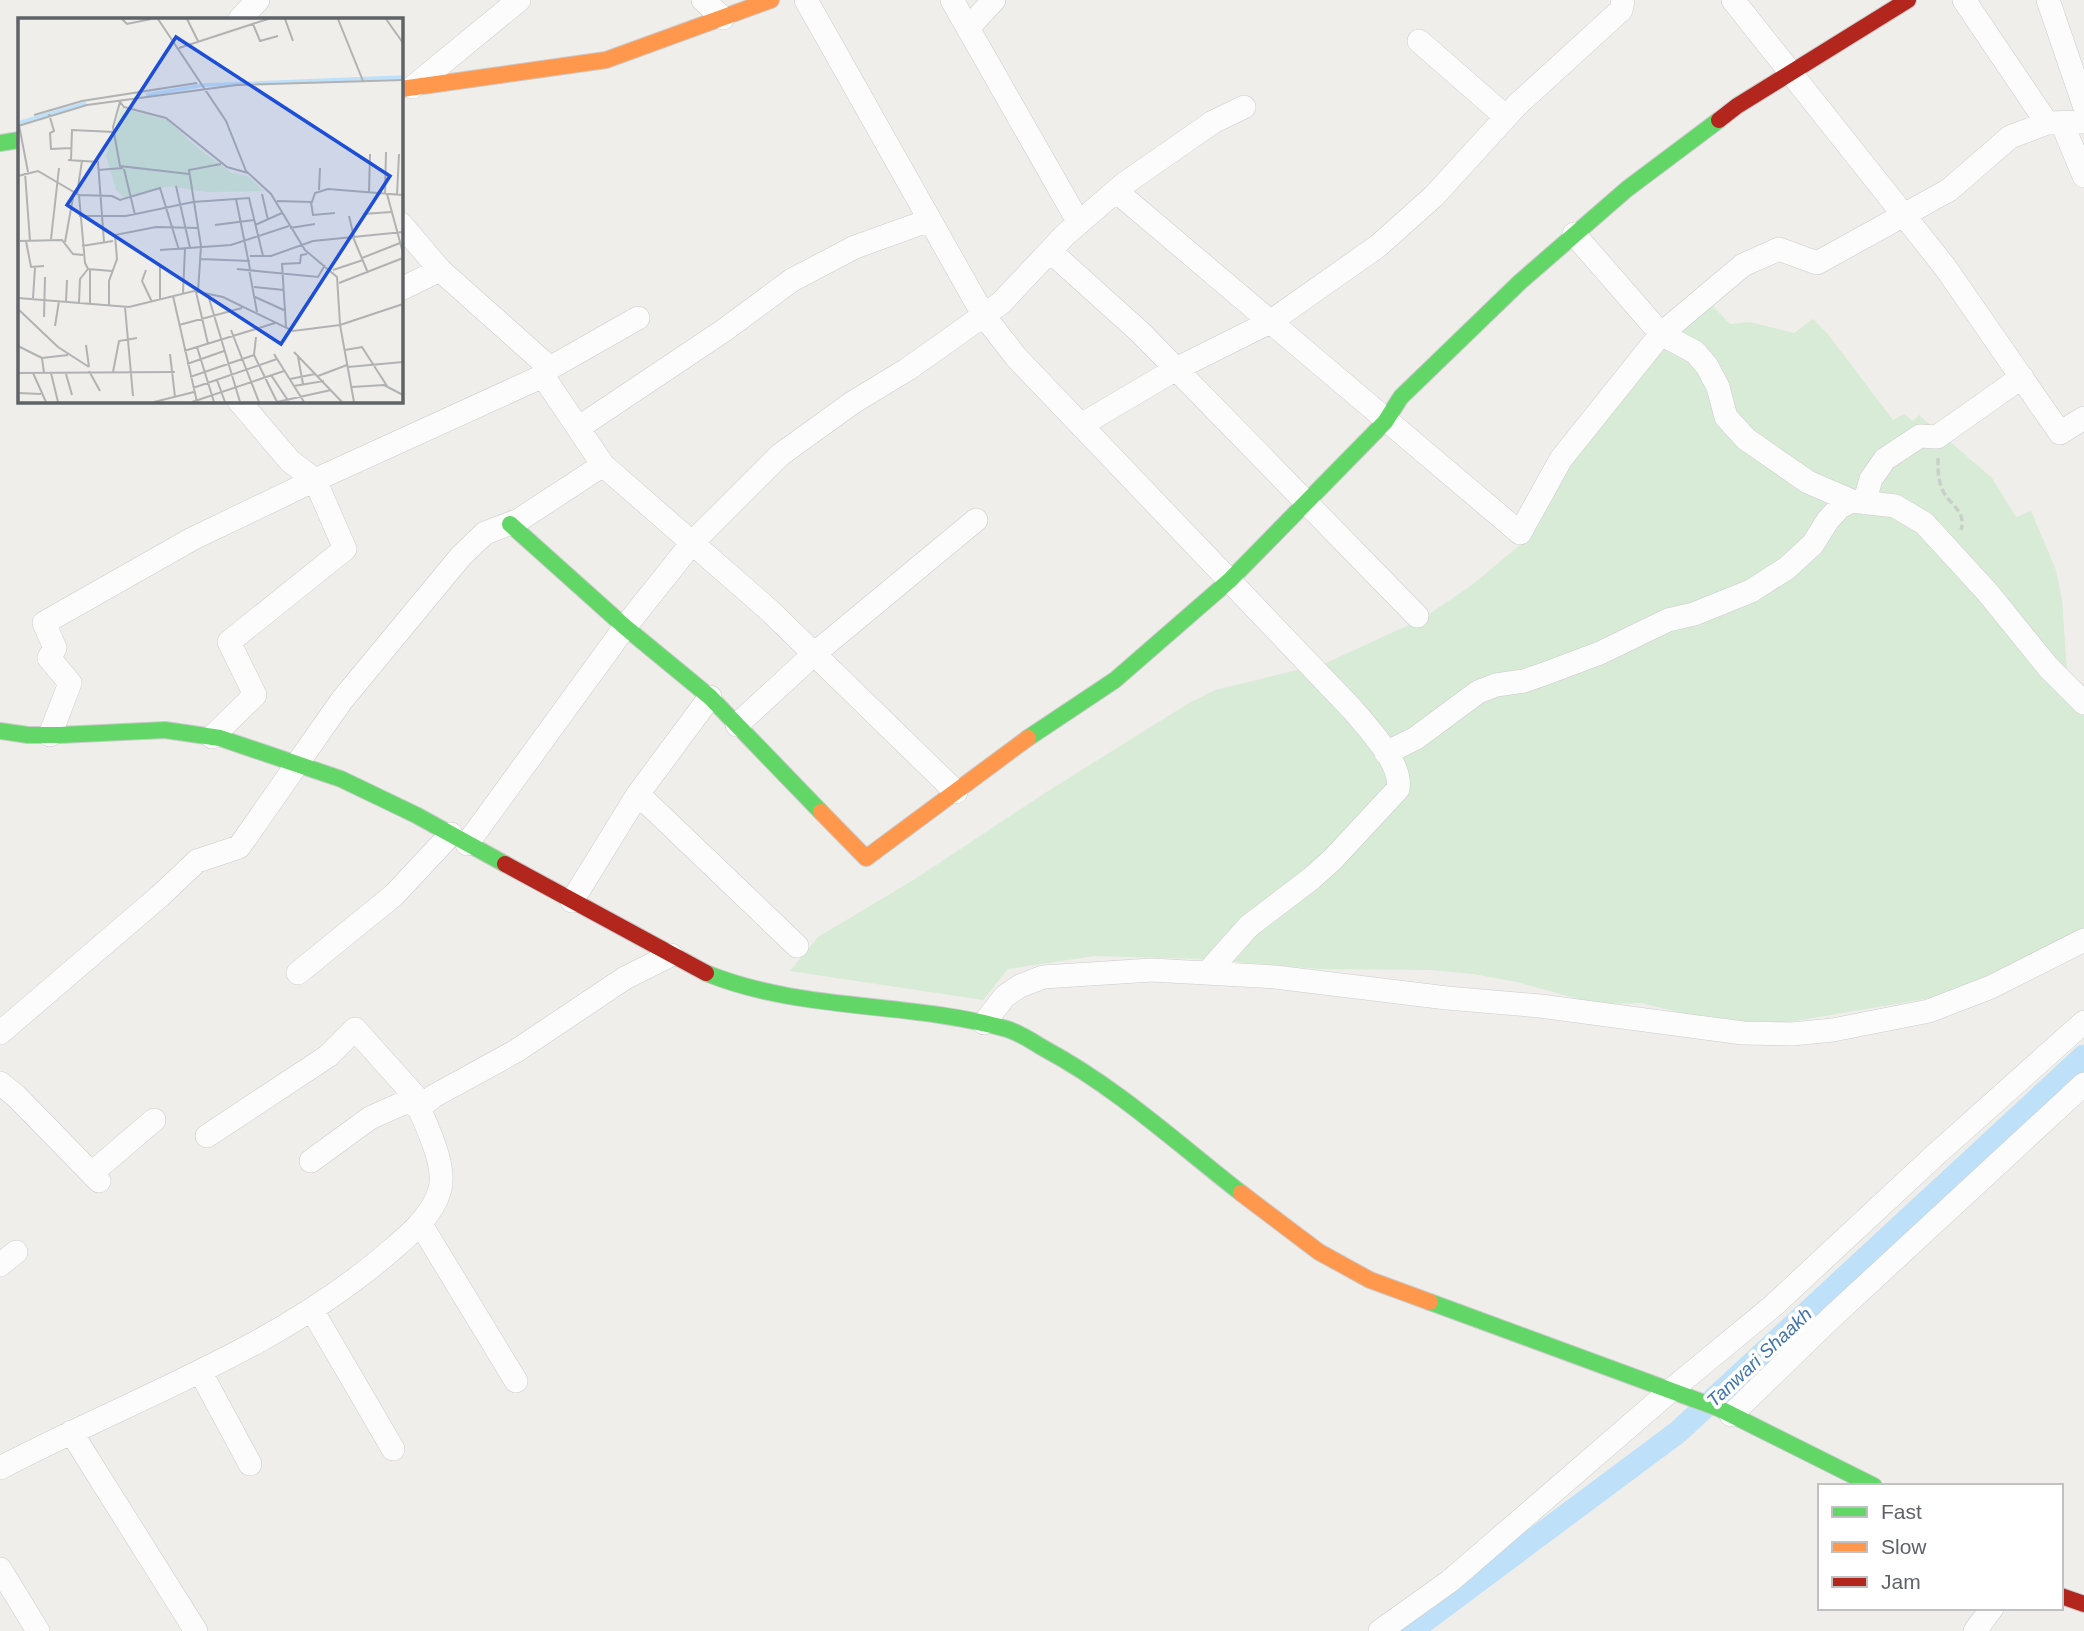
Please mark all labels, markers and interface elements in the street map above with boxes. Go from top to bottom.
inset map [18,18,402,402]
water label: Tanwari Shaakh [1703,1303,1816,1411]
legend [1818,1484,2063,1610]
text: Fast [1881,1500,1922,1523]
text: Slow [1881,1535,1927,1558]
text: Jam [1881,1570,1921,1593]

